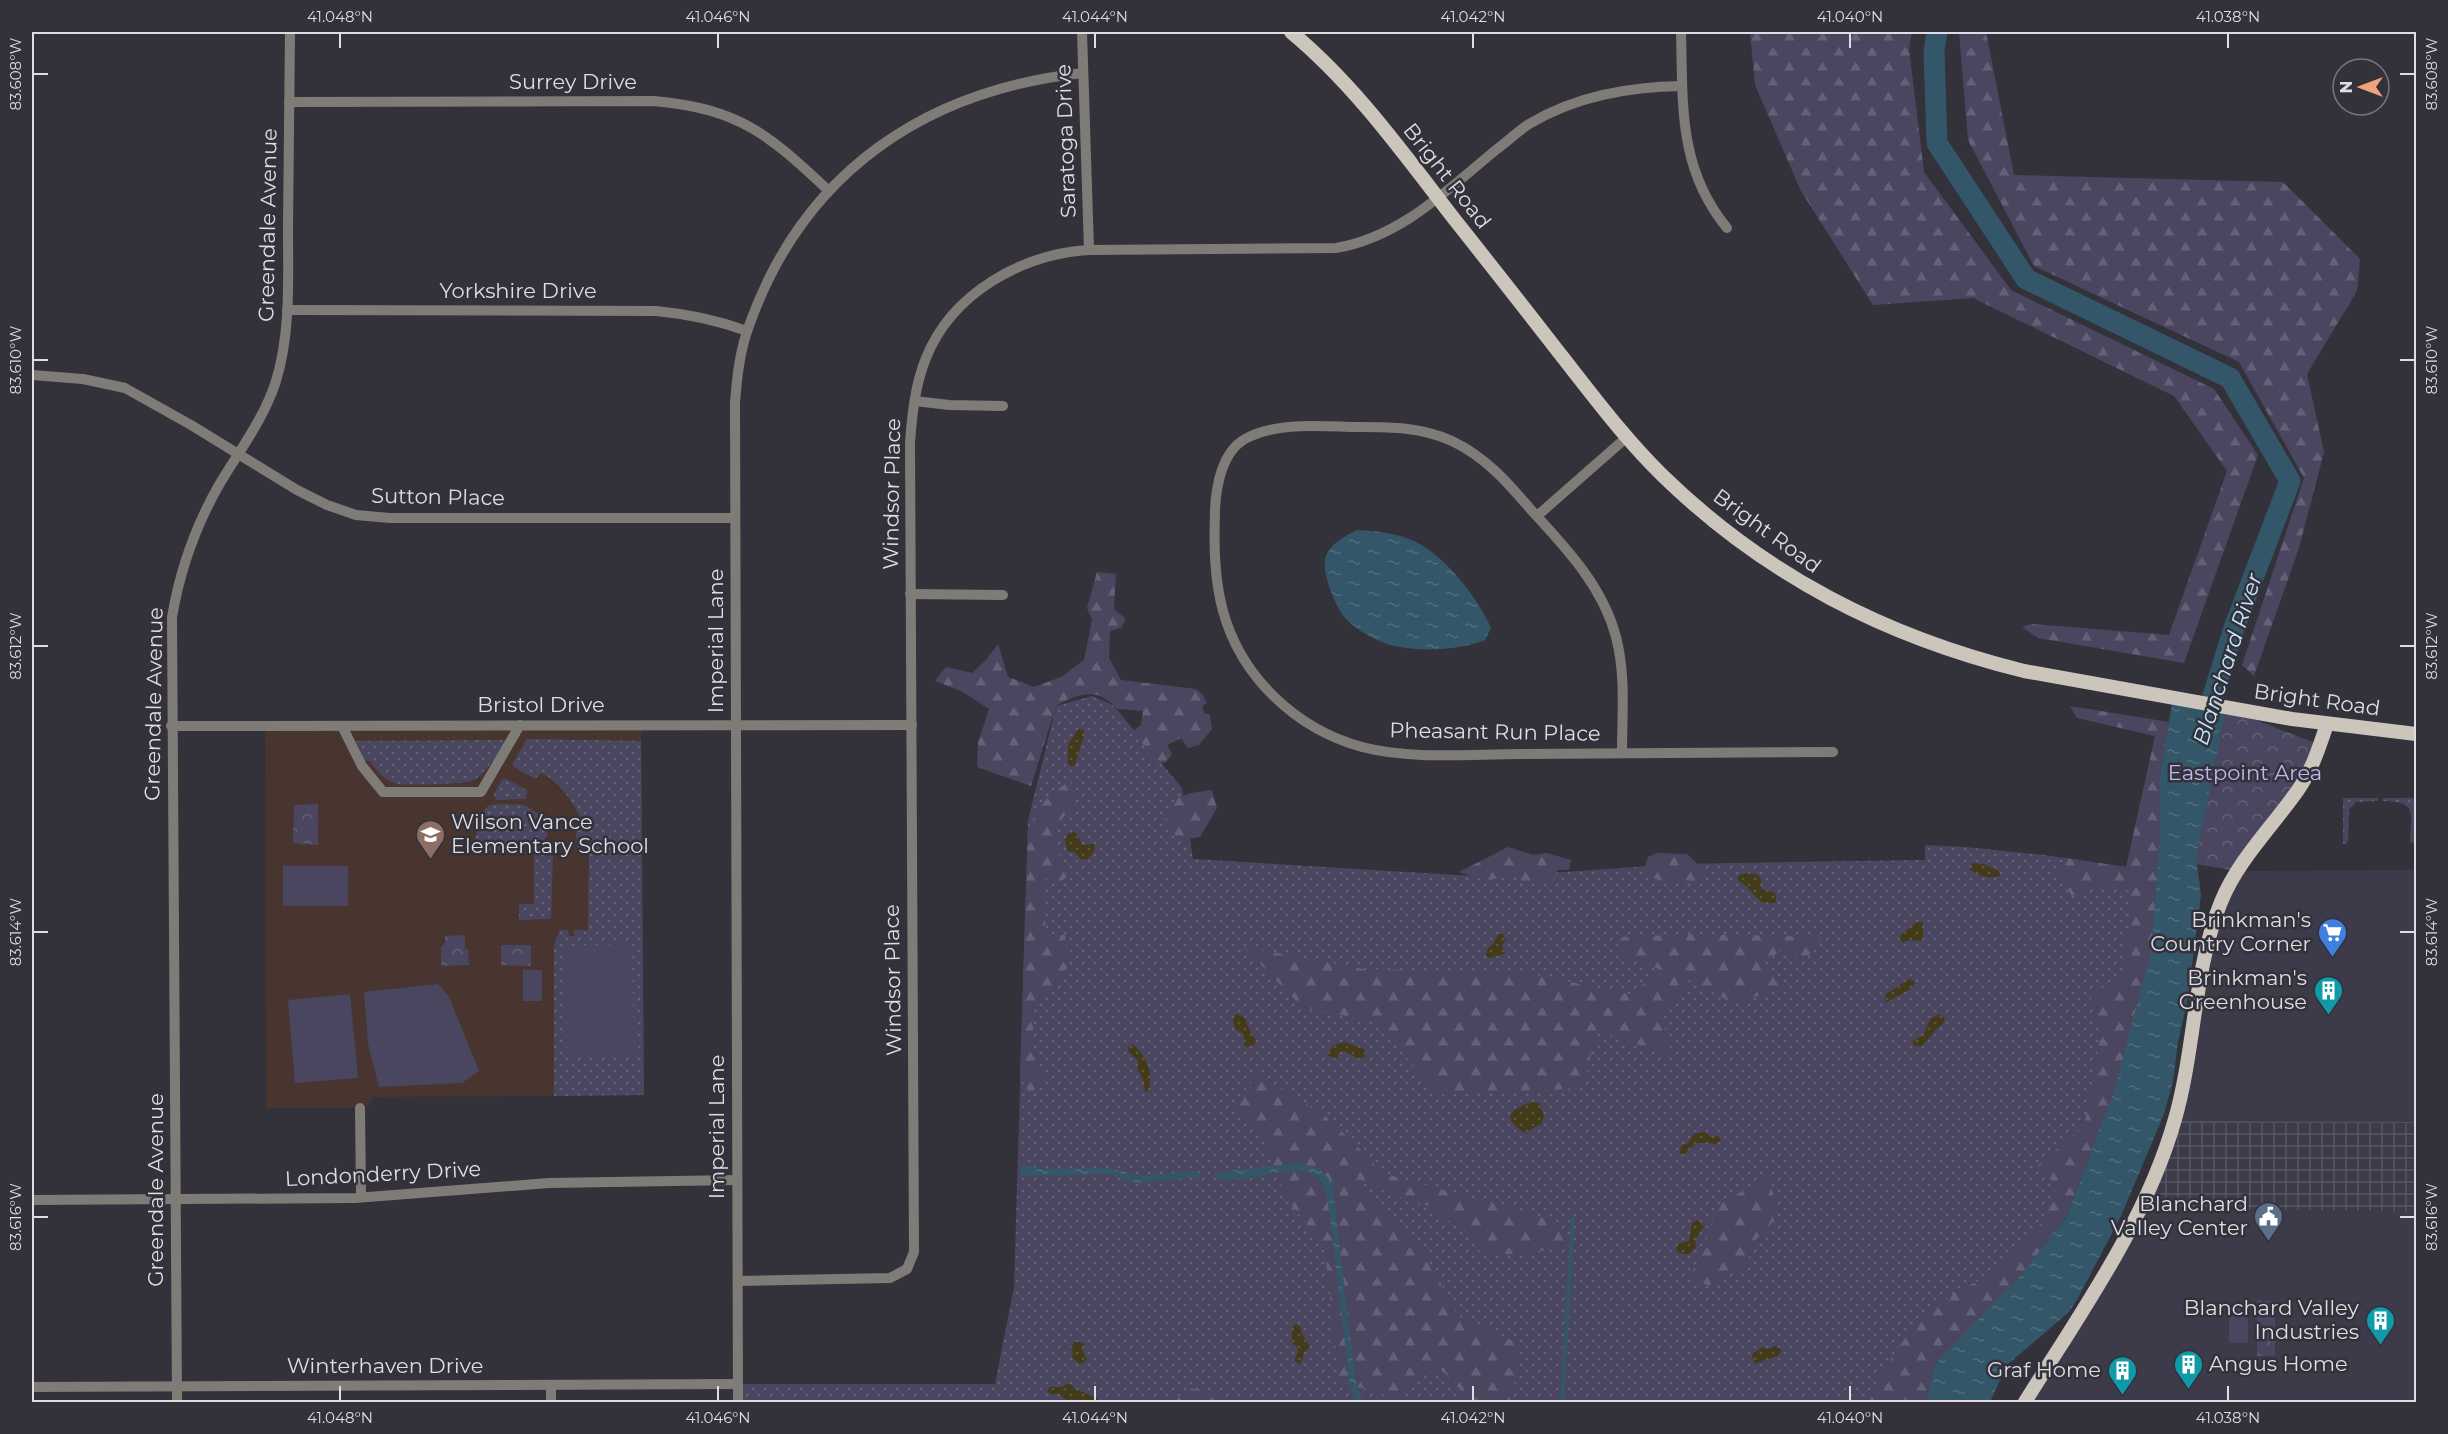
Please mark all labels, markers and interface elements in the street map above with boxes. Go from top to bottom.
text: 41.048°N [307,7,373,26]
text: 41.046°N [685,7,751,26]
text: 41.044°N [1062,7,1128,26]
text: 41.042°N [1441,7,1505,26]
text: 41.040°N [1817,7,1883,26]
text: 41.038°N [2196,7,2260,26]
text: 83.608°W [6,37,25,111]
text: 83.608°W [2422,37,2441,111]
north arrow [2331,57,2391,117]
street label: Saratoga Drive [1050,64,1081,218]
street label: Surrey Drive [509,69,637,94]
text: N [2337,81,2356,93]
street label: Bright Road [1398,118,1496,234]
street label: Greendale Avenue [253,128,282,322]
street label: Yorkshire Drive [439,278,597,303]
text: 83.610°W [6,325,25,394]
text: 83.610°W [2422,325,2441,394]
street label: Windsor Place [878,418,905,570]
street label: Sutton Place [371,483,505,510]
street label: Bright Road [1708,483,1826,578]
street label: Imperial Lane [703,569,728,713]
water label: Blanchard River [2187,569,2268,748]
street label: Greendale Avenue [139,607,168,801]
text: 83.612°W [6,612,25,680]
text: 83.612°W [2422,612,2441,680]
street label: Bright Road [2252,678,2382,721]
street label: Bristol Drive [477,692,605,717]
street label: Pheasant Run Place [1389,717,1601,746]
park label: Eastpoint Area [2168,760,2322,785]
place label: Wilson Vance Elementary School [451,809,649,858]
school or university icon: Wilson Vance Elementary School [414,818,446,860]
text: 83.614°W [6,897,25,966]
text: 83.614°W [2422,897,2441,966]
street label: Windsor Place [879,904,906,1056]
place label: Brinkman's Country Corner [2150,907,2311,956]
supermarket icon: Brinkman's Country Corner [2316,916,2348,958]
place label: Brinkman's Greenhouse [2179,965,2307,1014]
building icon: Brinkman's Greenhouse [2312,974,2344,1016]
street label: Imperial Lane [704,1055,729,1199]
street label: Greendale Avenue [143,1093,168,1287]
street label: Londonderry Drive [284,1156,482,1191]
text: 83.616°W [6,1183,25,1251]
text: 83.616°W [2422,1183,2441,1251]
place label: Blanchard Valley Center [2111,1191,2248,1240]
public building icon: Blanchard Valley Center [2253,1200,2285,1242]
place label: Blanchard Valley Industries [2184,1295,2360,1344]
building icon: Blanchard Valley Industries [2364,1304,2396,1346]
building icon: Angus Home [2172,1348,2204,1390]
place label: Angus Home [2209,1351,2348,1376]
street label: Winterhaven Drive [287,1353,483,1378]
building icon: Graf Home [2106,1354,2138,1396]
place label: Graf Home [1987,1357,2101,1382]
text: 41.048°N [307,1408,373,1427]
text: 41.046°N [685,1408,751,1427]
text: 41.044°N [1062,1408,1128,1427]
text: 41.042°N [1441,1408,1505,1427]
text: 41.040°N [1817,1408,1883,1427]
text: 41.038°N [2196,1408,2260,1427]

